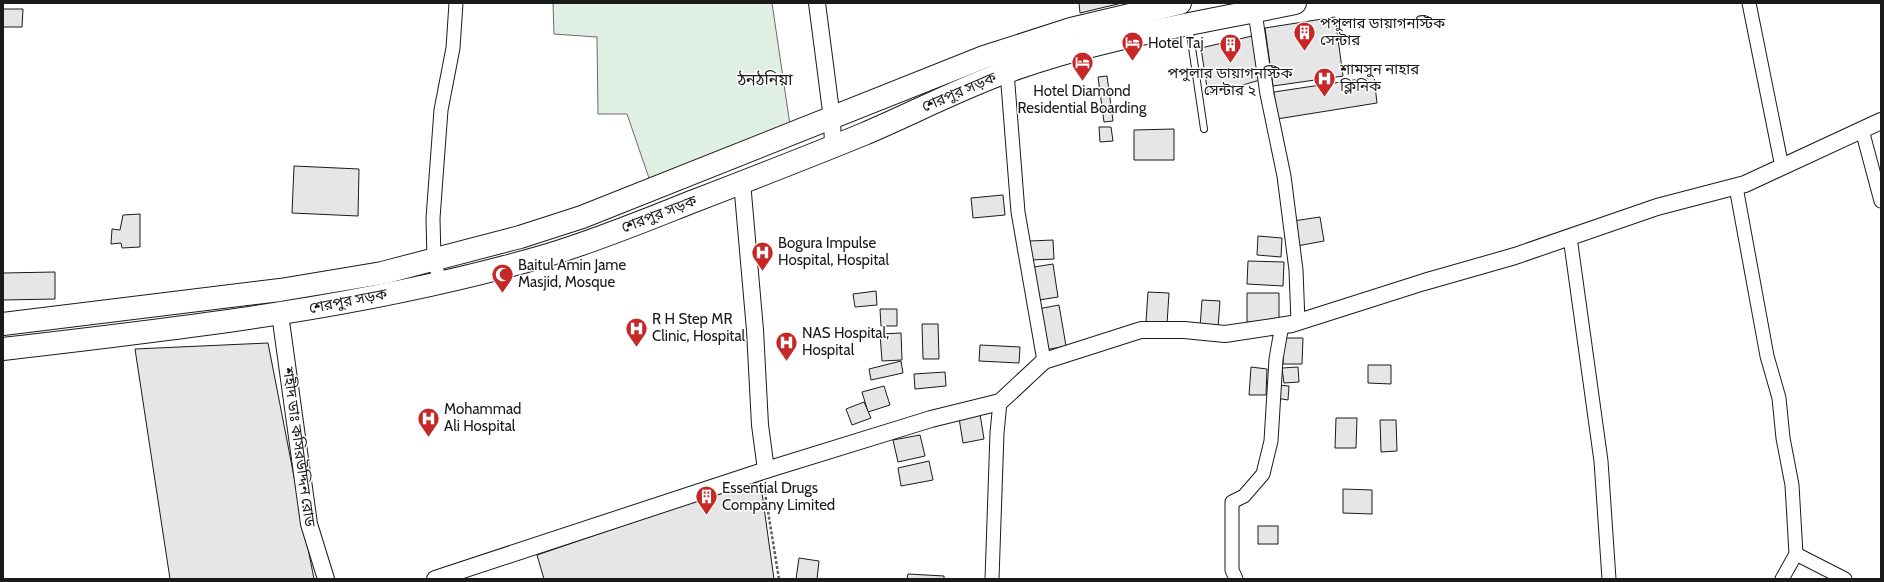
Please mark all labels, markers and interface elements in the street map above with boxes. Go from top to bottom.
place label: পপুলার ডায়াগনস্টিক সেন্টার [1320,14,1446,49]
building icon: পপুলার ডায়াগনস্টিক সেন্টার [1291,19,1317,52]
hotel icon: Hotel Taj [1120,30,1146,63]
building icon: পপুলার ডায়াগনস্টিক সেন্টার ২ [1217,31,1243,64]
place label: Hotel Taj [1148,34,1204,52]
hotel icon: Hotel Diamond Residential Boarding [1069,49,1095,82]
place label: শামসুন নাহার ক্লিনিক [1339,60,1420,95]
place label: পপুলার ডায়াগনস্টিক সেন্টার ২ [1167,64,1293,99]
hospital icon: শামসুন নাহার ক্লিনিক [1312,65,1338,98]
street label: শেরপুর সড়ক [919,68,1000,116]
district label: ঠনঠনিয়া [736,70,793,89]
place label: Hotel Diamond Residential Boarding [1018,82,1147,117]
street label: শেরপুর সড়ক [619,191,700,237]
place label: Bogura Impulse Hospital, Hospital [778,234,889,269]
hospital icon: Bogura Impulse Hospital, Hospital [749,239,775,272]
place label: Baitul Amin Jame Masjid, Mosque [518,256,627,291]
mosque icon: Baitul Amin Jame Masjid, Mosque [490,261,516,294]
street label: শেরপুর সড়ক [307,284,389,317]
place label: R H Step MR Clinic, Hospital [652,310,746,345]
hospital icon: R H Step MR Clinic, Hospital [624,315,650,348]
place label: NAS Hospital, Hospital [802,324,889,359]
hospital icon: NAS Hospital, Hospital [774,329,800,362]
street label: শহীদ ডাঃ কসিরউদ্দিন রোড [279,365,319,528]
place label: Mohammad Ali Hospital [444,400,521,435]
hospital icon: Mohammad Ali Hospital [416,405,442,438]
place label: Essential Drugs Company Limited [722,479,835,514]
building icon: Essential Drugs Company Limited [694,484,720,517]

